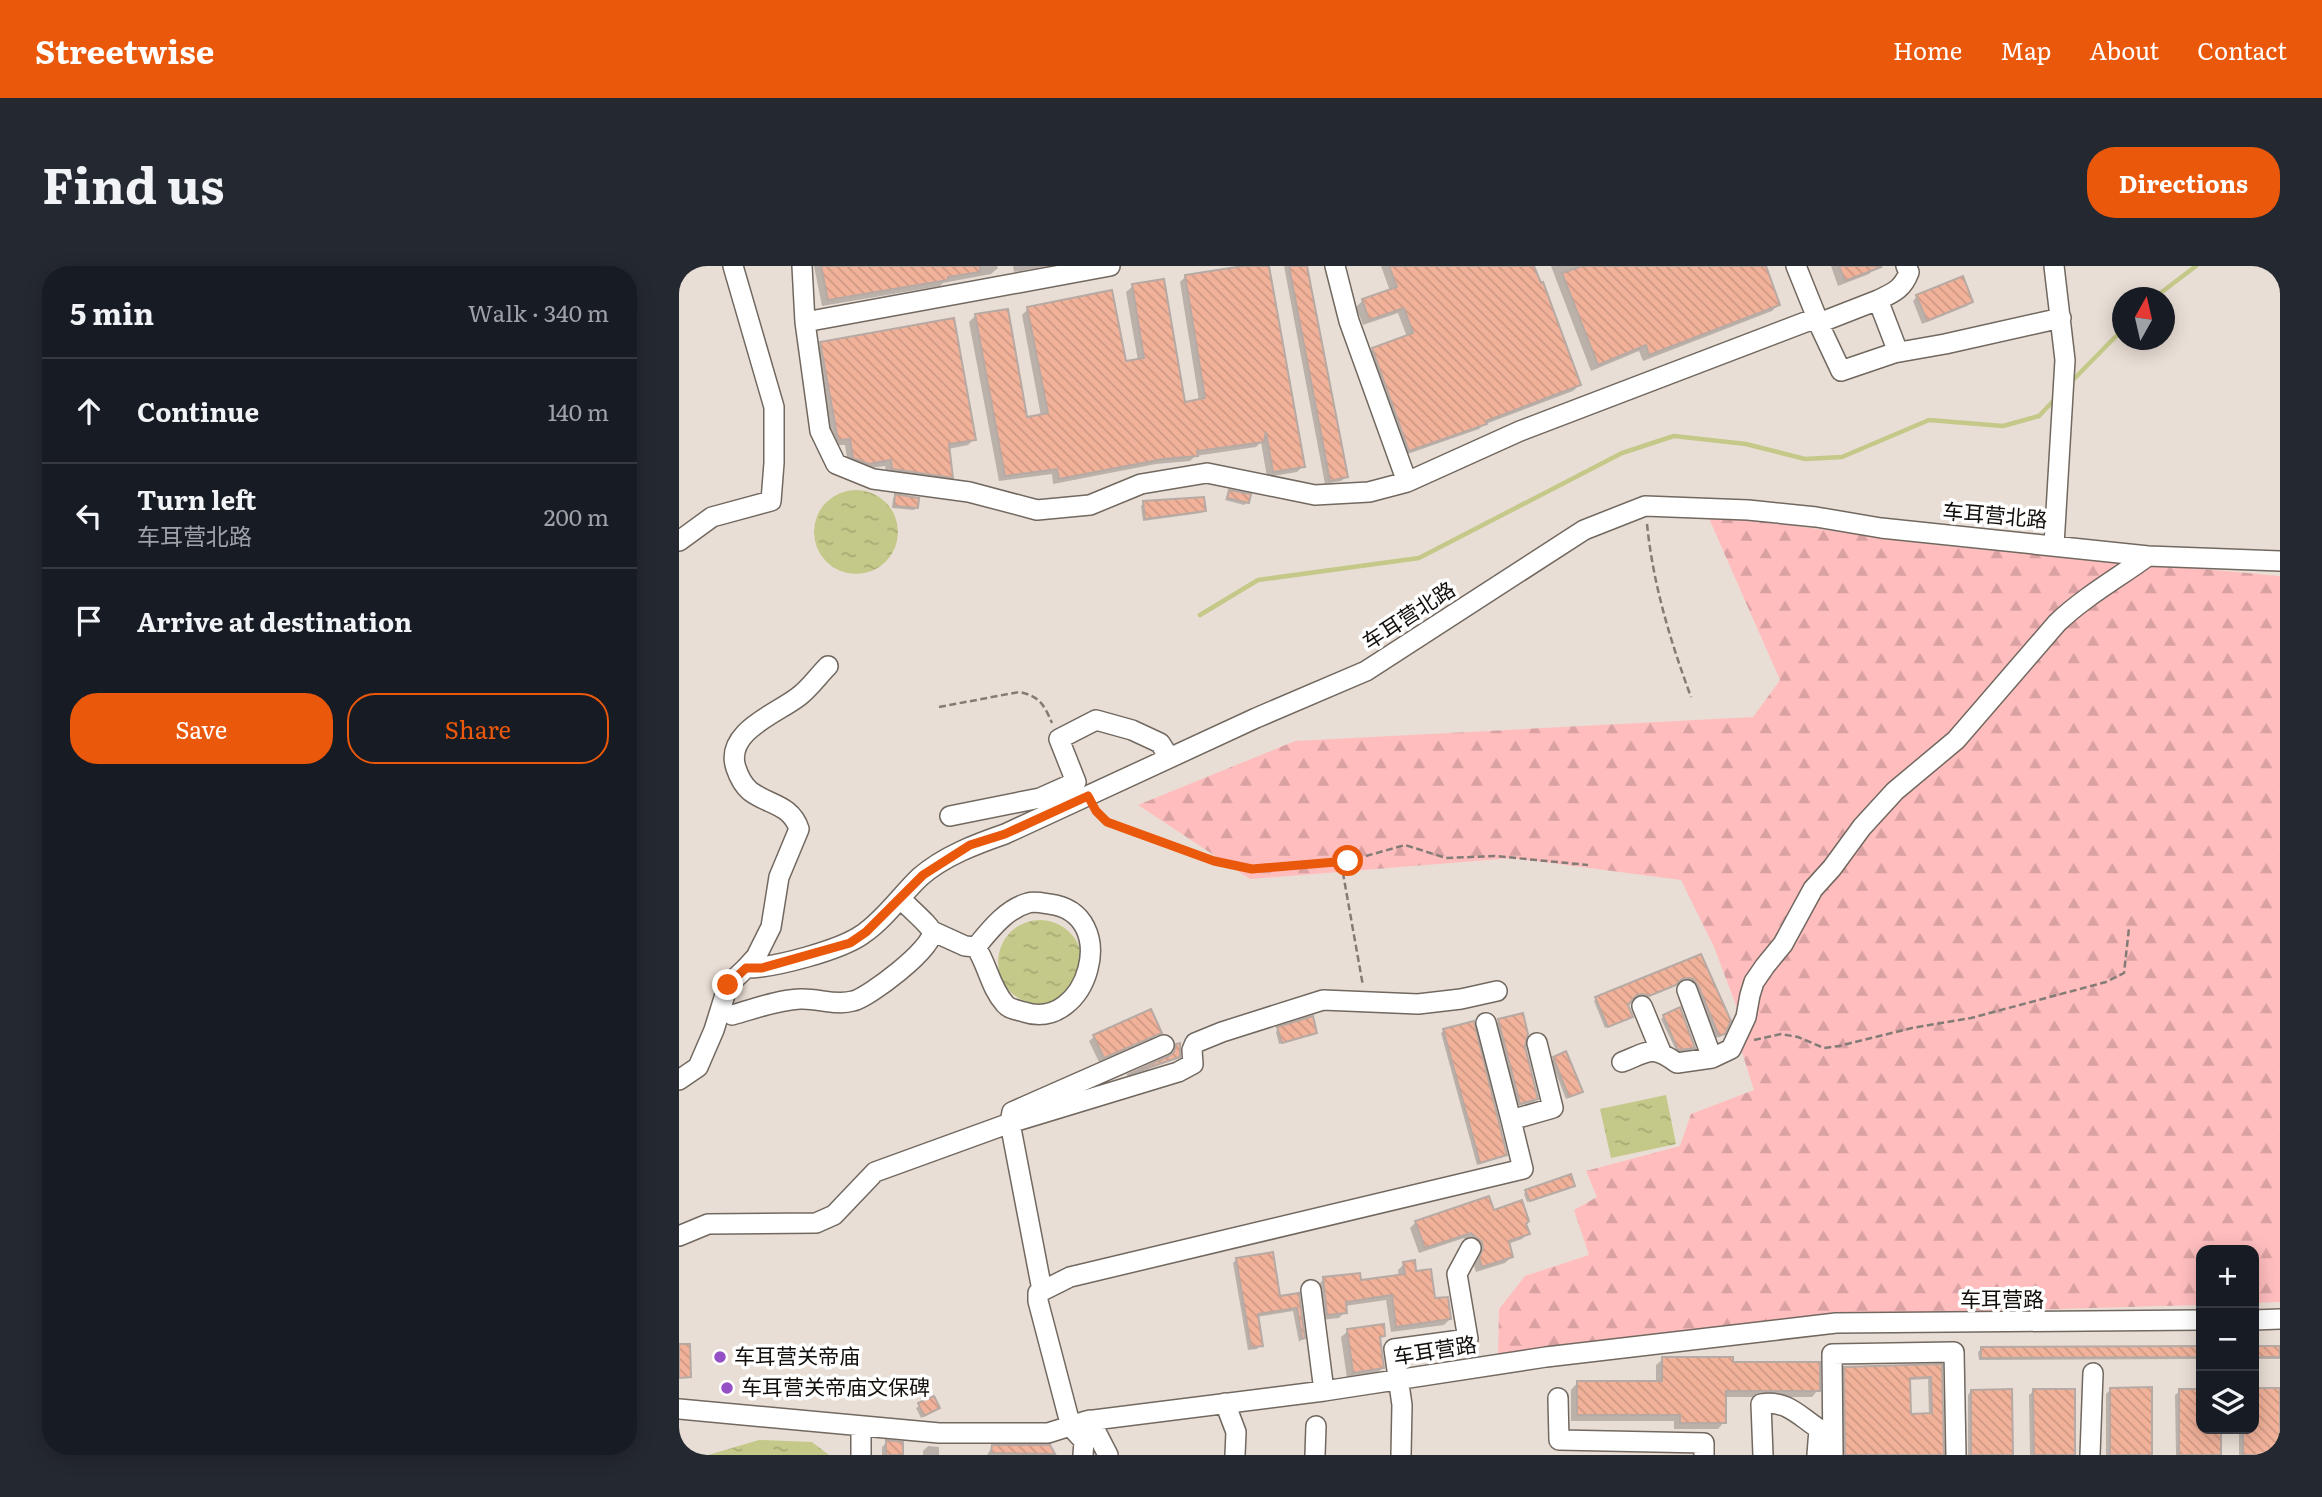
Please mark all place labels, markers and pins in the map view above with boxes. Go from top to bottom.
place label: 车耳营关帝庙 [734,1339,860,1370]
marker: 车耳营关帝庙 [712,1349,728,1365]
place label: 车耳营关帝庙文保碑 [741,1370,930,1401]
marker: 车耳营关帝庙文保碑 [719,1380,735,1396]

